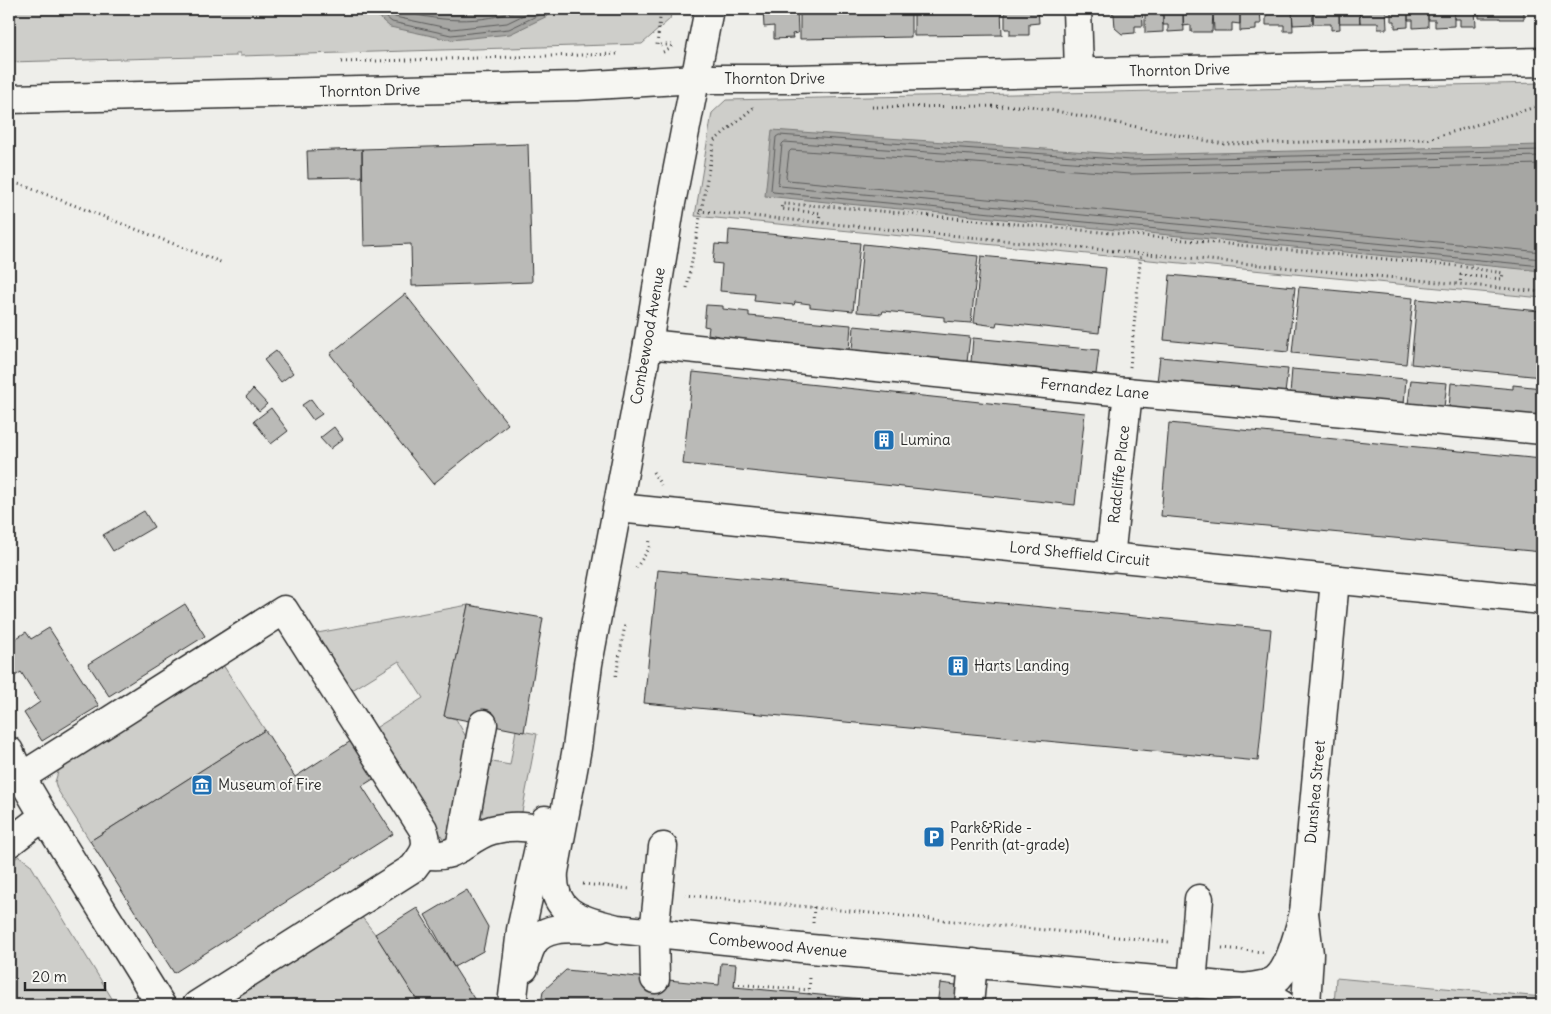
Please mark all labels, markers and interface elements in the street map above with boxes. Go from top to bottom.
street label: Thornton Drive [1129,59,1230,80]
street label: Thornton Drive [724,68,825,88]
street label: Thornton Drive [319,80,421,101]
street label: Combewood Avenue [626,266,669,406]
street label: Fernandez Lane [1040,374,1150,403]
street label: Radcliffe Place [1104,424,1133,525]
building icon: Lumina [872,428,896,452]
place label: Lumina [900,430,951,449]
street label: Lord Sheffield Circuit [1009,537,1151,570]
building icon: Harts Landing [946,654,970,678]
place label: Harts Landing [974,656,1069,675]
street label: Dunshea Street [1300,739,1329,844]
museum icon: Museum of Fire [190,773,214,797]
place label: Museum of Fire [218,775,322,794]
place label: Park&Ride - Penrith (at-grade) [950,818,1069,854]
parking icon: Park&Ride - Penrith (at-grade) [922,825,946,849]
street label: Combewood Avenue [708,928,848,961]
scale bar [25,959,105,991]
text: 20 m [32,967,67,986]

